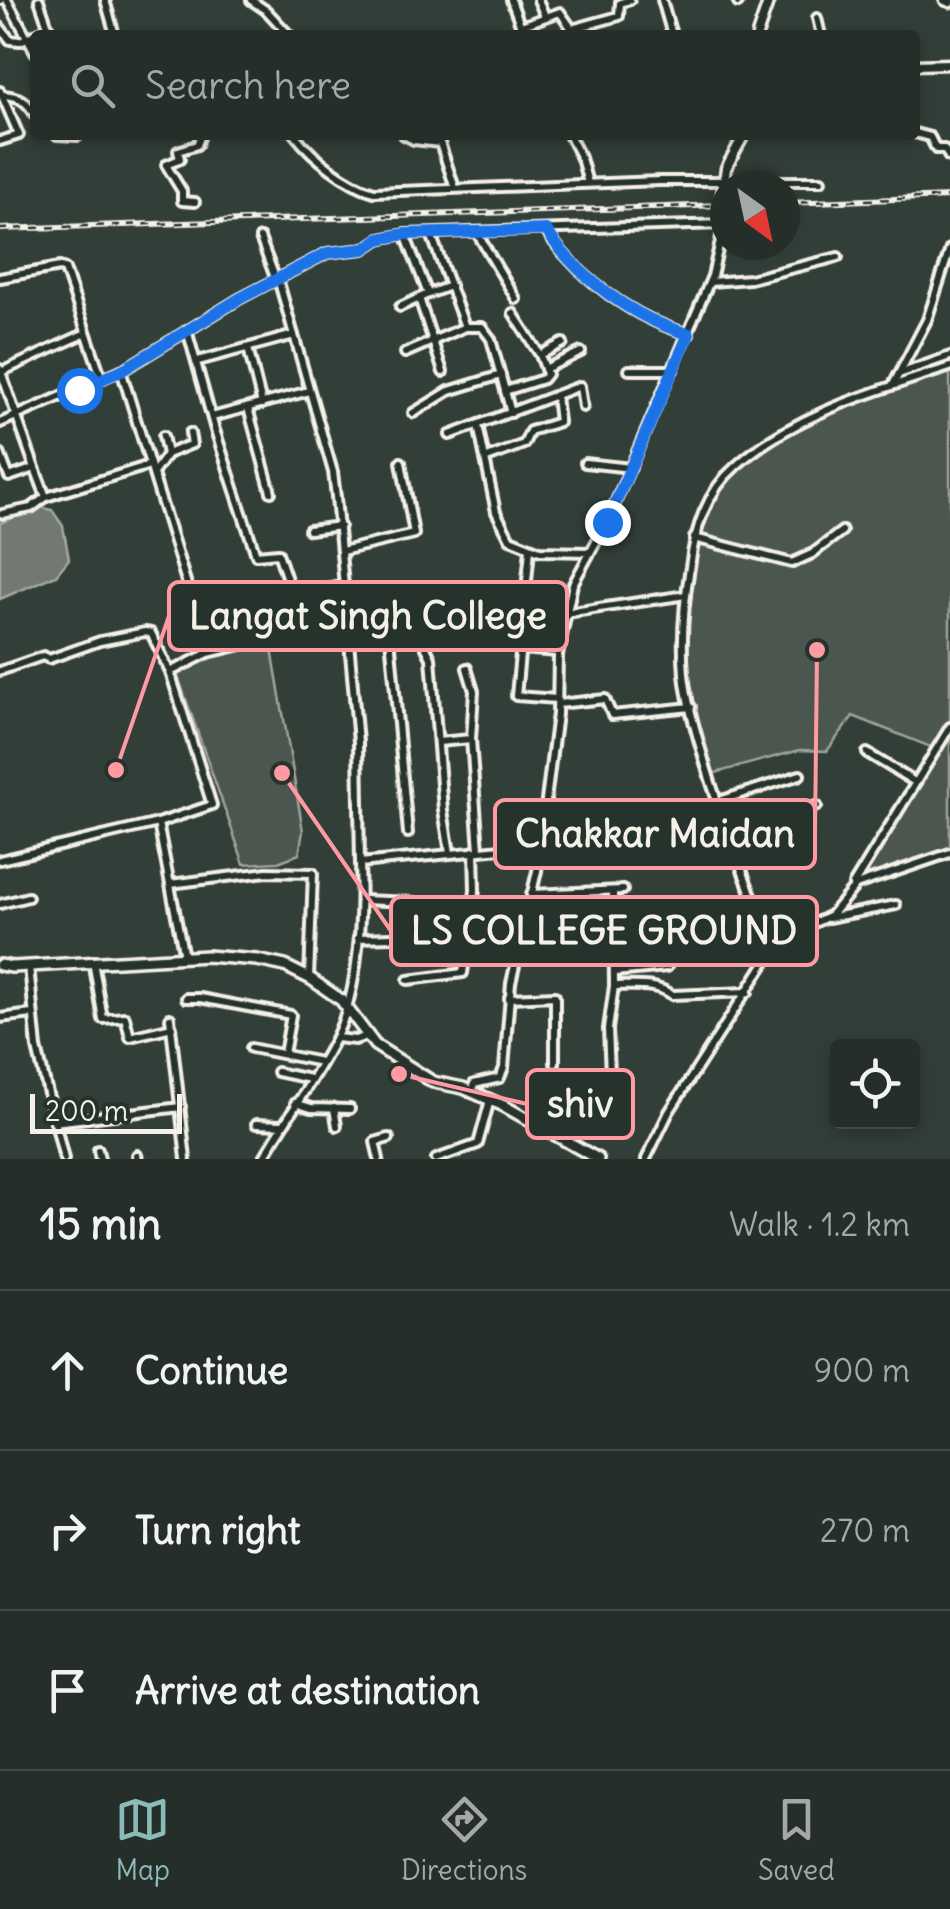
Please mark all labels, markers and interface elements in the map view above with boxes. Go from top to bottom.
search box [30,30,920,140]
icon: search [65,58,120,113]
text: Search here [145,62,351,109]
north arrow [710,170,800,260]
route start [57,368,103,414]
route end [585,500,631,546]
callout: Langat Singh College [169,582,567,650]
text: Langat Singh College [189,592,547,639]
callout: Chakkar Maidan [495,800,815,868]
text: Chakkar Maidan [515,810,795,857]
callout: LS COLLEGE GROUND [391,897,817,965]
text: LS COLLEGE GROUND [411,907,797,954]
map controls [830,1039,920,1129]
button: locate [830,1039,920,1129]
callout: shiv [527,1070,633,1138]
text: shiv [547,1080,614,1127]
scale bar [30,1089,182,1134]
text: 200 m [45,1093,128,1129]
text: 15 min [40,1198,161,1250]
text: Walk · 1.2 km [729,1204,910,1245]
icon: ahead [40,1343,95,1398]
text: Continue [135,1347,288,1394]
text: 900 m [814,1350,910,1391]
icon: right [40,1503,95,1558]
text: Turn right [135,1507,301,1554]
text: 270 m [820,1510,910,1551]
icon: arrive [40,1663,95,1718]
text: Arrive at destination [135,1667,480,1714]
tab: Map [115,1792,170,1888]
tab: Directions [401,1792,527,1888]
tab: Saved [758,1792,835,1888]

